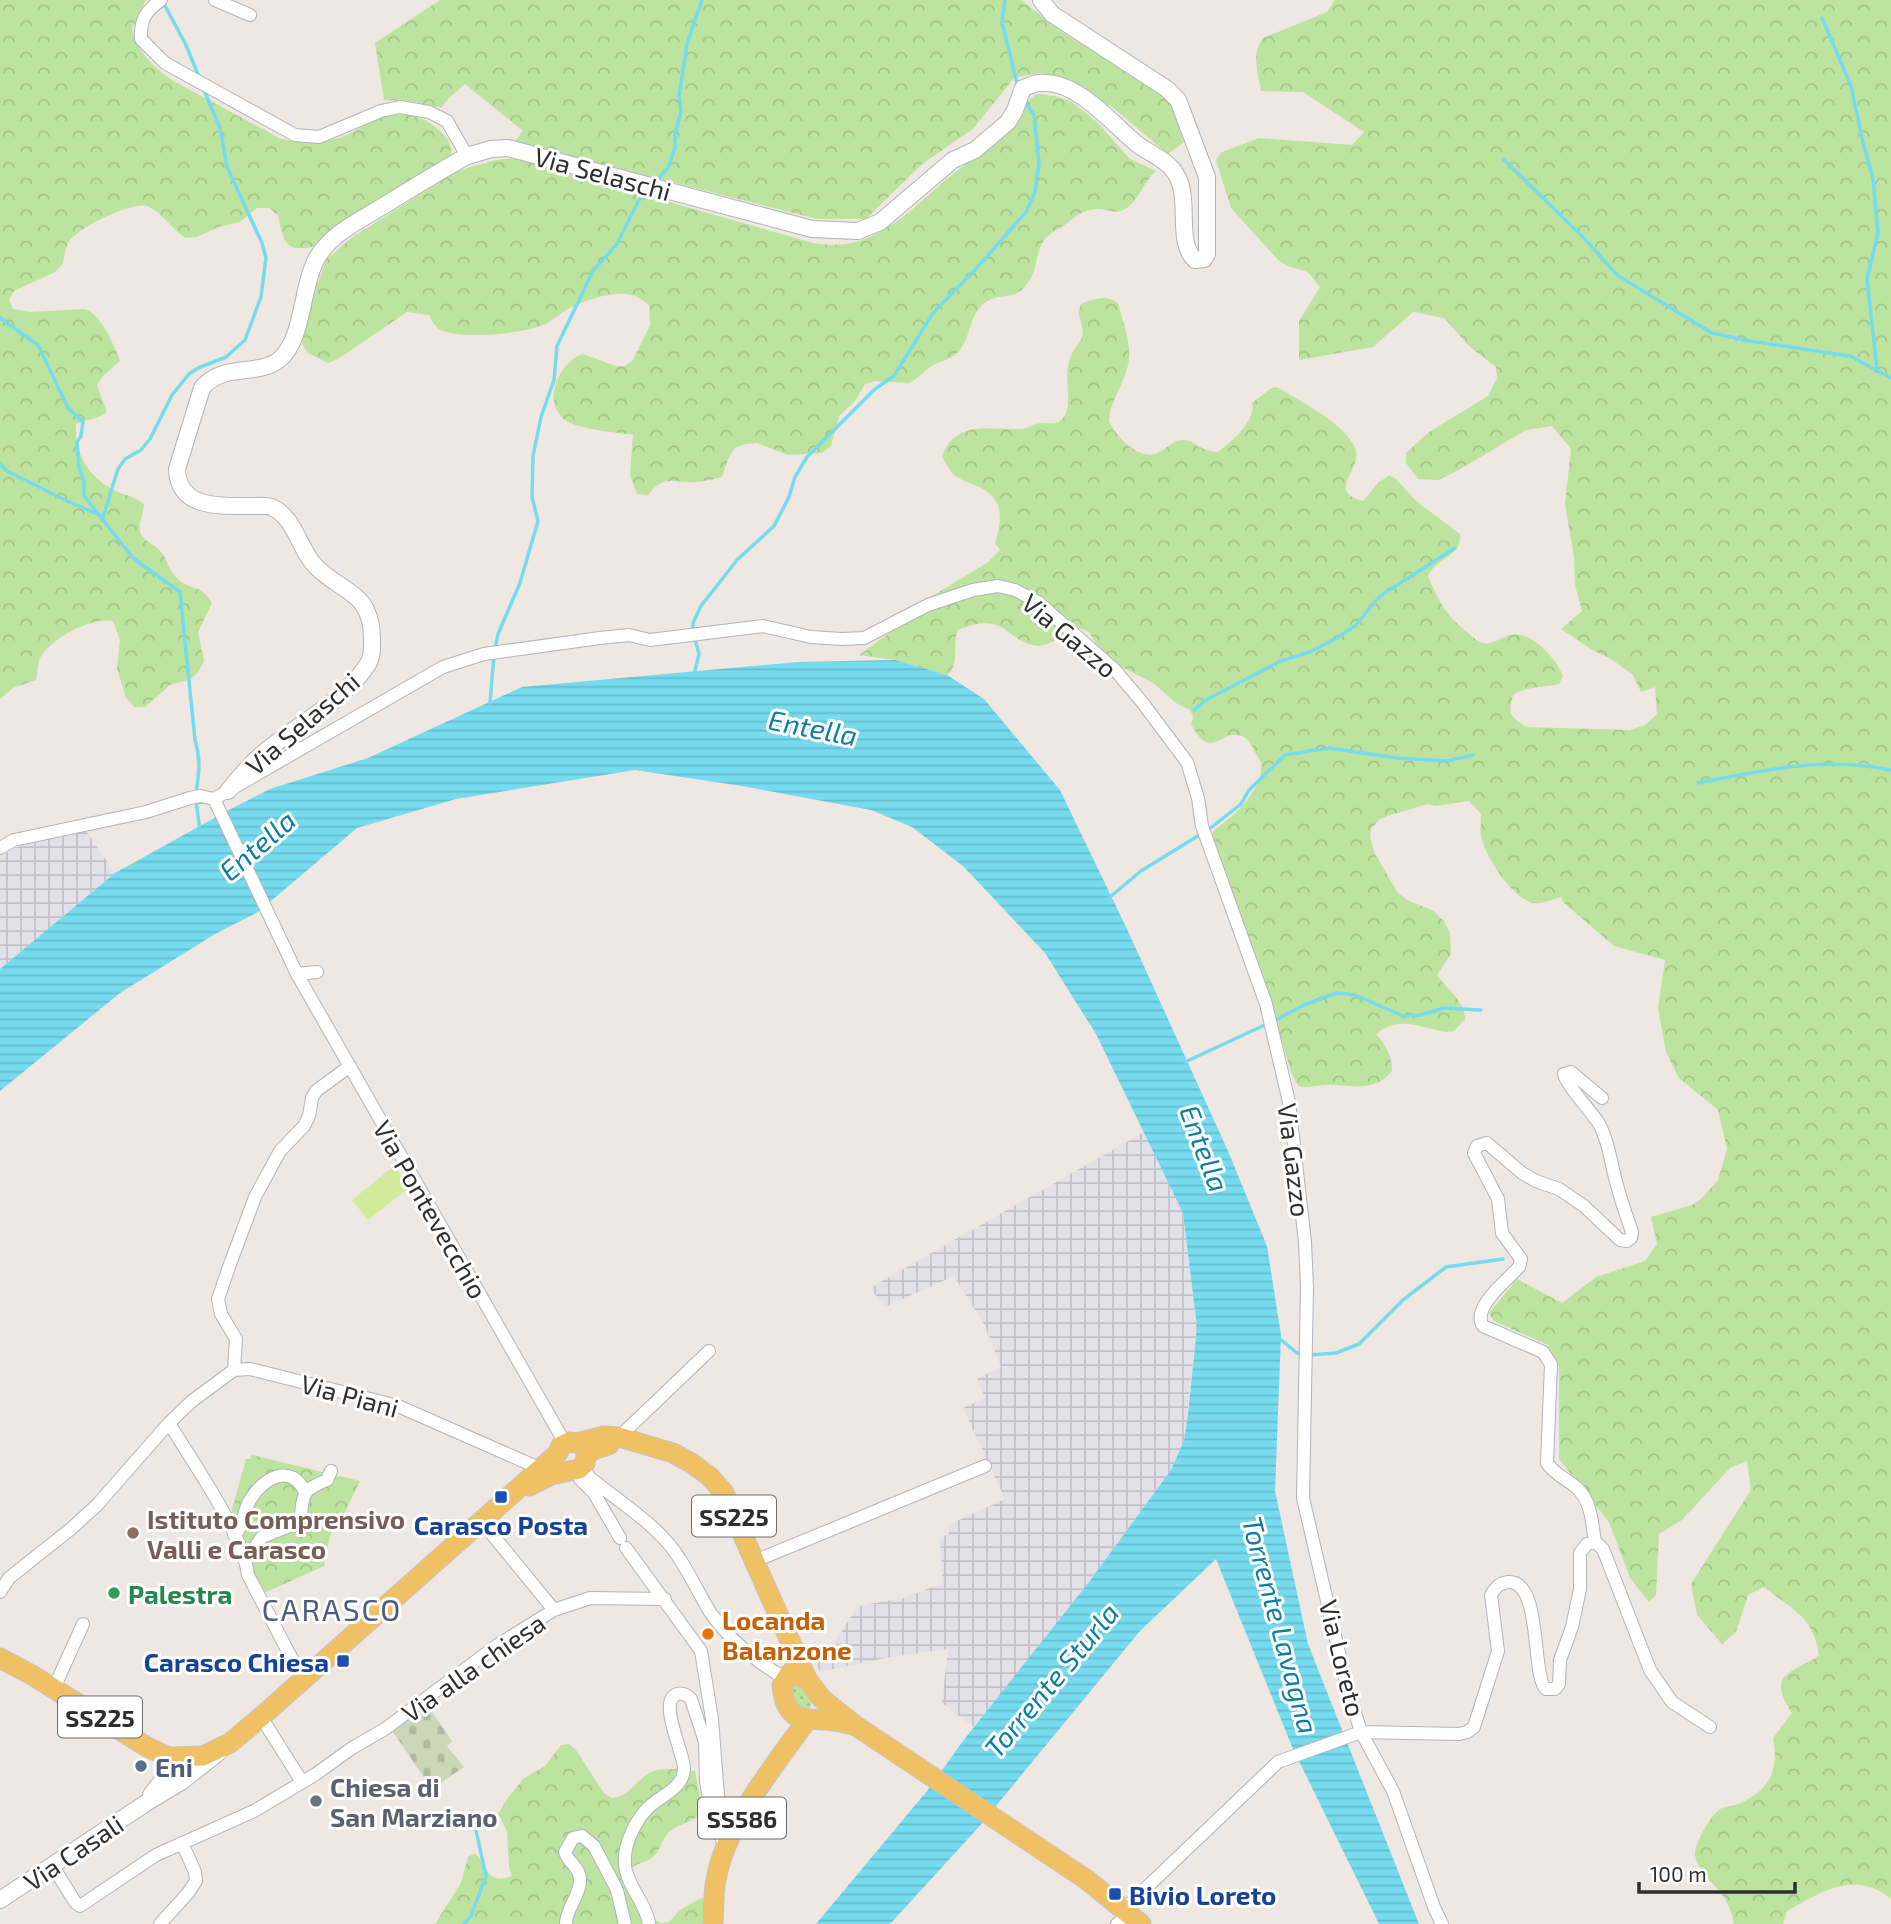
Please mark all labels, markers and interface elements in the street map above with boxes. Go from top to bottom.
street label: Via Selaschi [531,140,675,206]
street label: Via Gazzo [1016,586,1124,684]
street label: Via Selaschi [239,665,365,781]
water label: Entella [766,702,860,752]
water label: Entella [212,803,302,887]
water label: Entella [1173,1100,1237,1196]
street label: Via Gazzo [1273,1101,1317,1219]
street label: Via Pontevecchio [367,1114,495,1304]
street label: Via Piani [298,1367,402,1423]
marker: Carasco Posta [493,1489,509,1505]
road number: SS225 [692,1496,776,1536]
place label: Istituto Comprensivo Valli e Carasco [147,1503,405,1564]
place label: Carasco Posta [414,1509,588,1540]
water label: Torrente Lavagna [1236,1513,1326,1737]
marker: Istituto Comprensivo Valli e Carasco [125,1525,141,1541]
place label: Palestra [128,1578,232,1609]
marker: Palestra [106,1585,122,1601]
district label: CARASCO [262,1591,402,1627]
water label: Torrente Sturla [976,1596,1126,1764]
street label: Via Loreto [1314,1596,1372,1720]
place label: Locanda Balanzone [722,1604,852,1665]
street label: Via alla chiesa [395,1606,551,1728]
marker: Locanda Balanzone [700,1626,716,1642]
place label: Carasco Chiesa [144,1646,329,1677]
marker: Carasco Chiesa [335,1653,351,1669]
road number: SS225 [58,1696,142,1737]
place label: Eni [155,1751,193,1782]
marker: Eni [133,1758,149,1774]
place label: Chiesa di San Marziano [330,1771,498,1832]
marker: Chiesa di San Marziano [308,1793,324,1809]
road number: SS586 [698,1798,786,1839]
street label: Via Casali [17,1808,129,1896]
scale bar [1639,1850,1795,1894]
text: 100 m [1650,1861,1707,1886]
place label: Bivio Loreto [1129,1879,1276,1910]
marker: Bivio Loreto [1107,1886,1123,1902]

